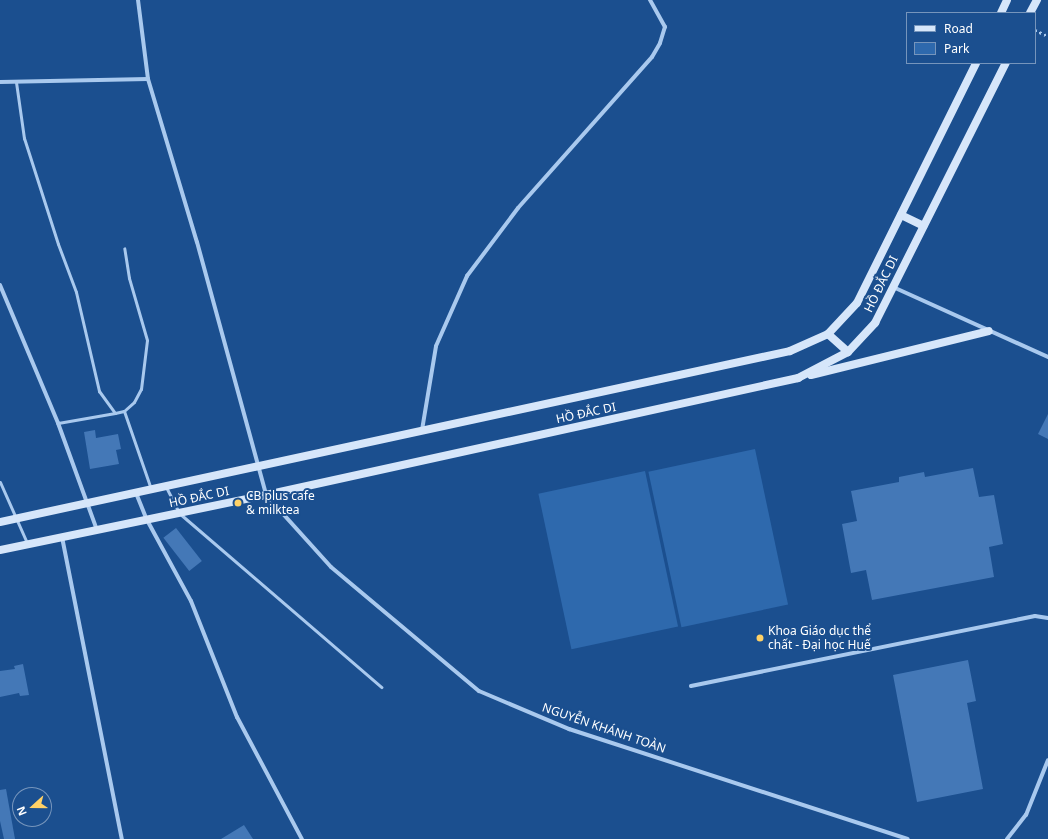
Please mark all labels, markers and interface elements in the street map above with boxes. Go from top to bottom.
legend [906,12,1036,64]
text: Road [944,20,973,37]
text: Park [944,40,969,57]
street label: HỒ ĐẮC DI [861,253,901,315]
street label: HỒ ĐẮC DI [555,400,617,426]
street label: HỒ ĐẮC DI [168,484,230,510]
place label: CB plus cafe & milktea [246,489,315,517]
marker: CB plus cafe & milktea [233,498,243,508]
place label: Khoa Giáo dục thể chất - Đại học Huế [768,624,871,652]
marker: Khoa Giáo dục thể chất - Đại học Huế [755,633,765,643]
street label: NGUYỄN KHÁNH TOÀN [540,700,668,756]
north arrow [12,787,52,827]
text: N [13,804,30,818]

